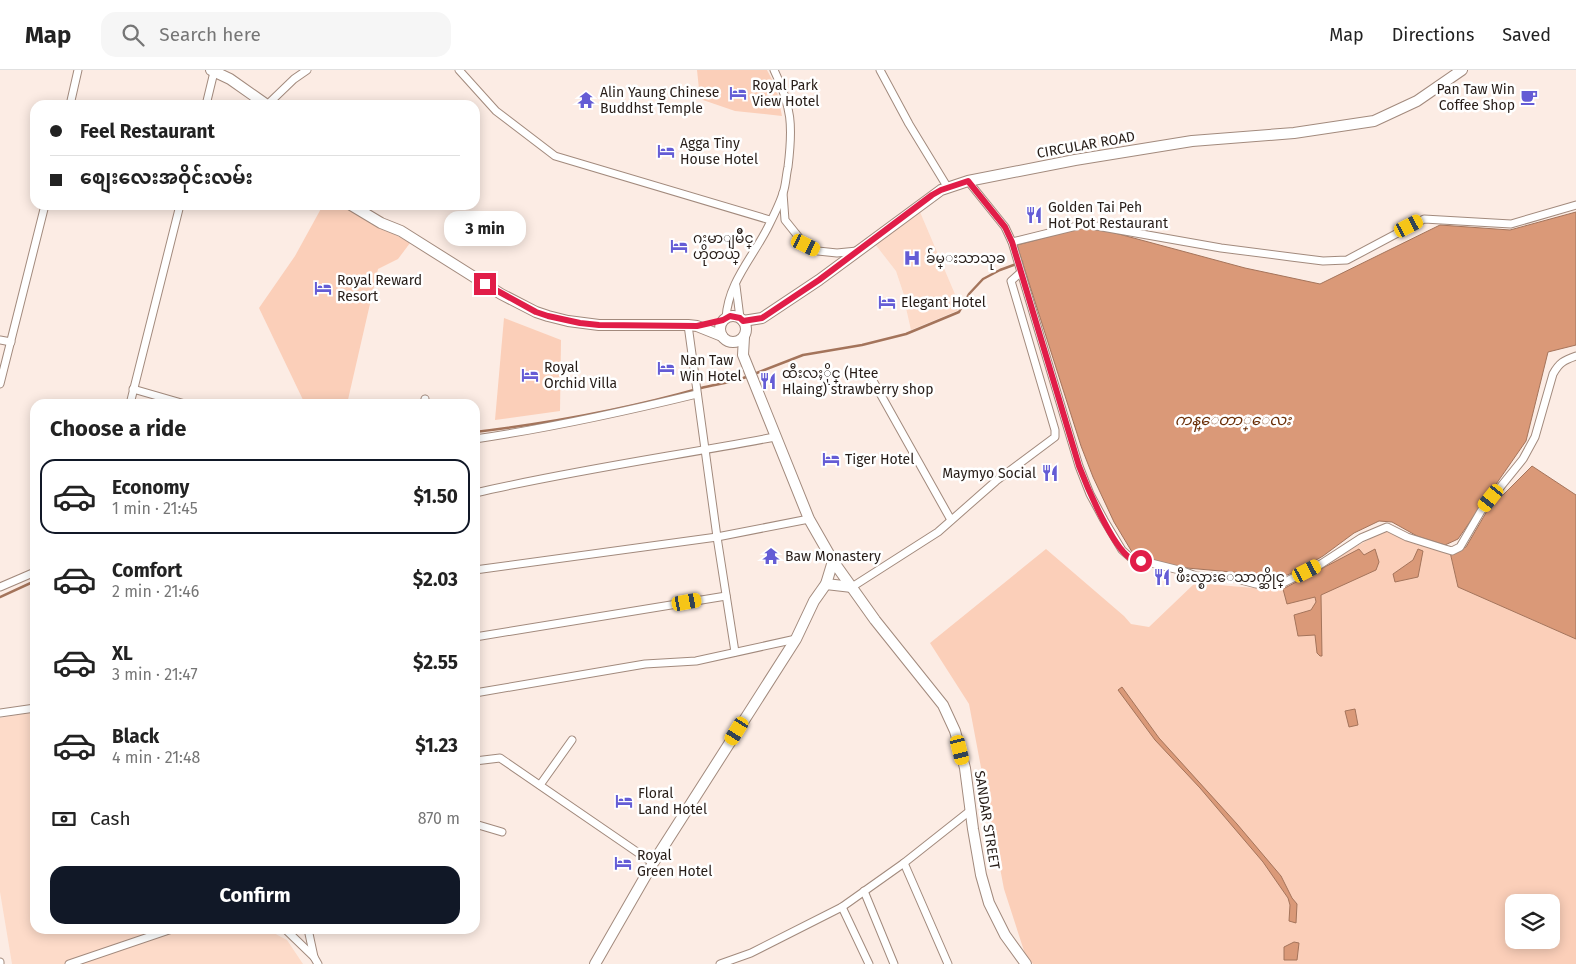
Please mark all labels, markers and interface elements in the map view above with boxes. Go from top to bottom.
search box [101,12,451,57]
text: Map [25,21,71,49]
icon: search [119,21,147,49]
text: Search here [159,23,261,46]
text: Map [1329,24,1364,46]
text: Directions [1392,24,1474,46]
text: Saved [1502,24,1551,46]
place label: Royal Park View Hotel [752,77,819,110]
place label: Pan Taw Win Coffee Shop [1437,81,1515,114]
hotel icon: Royal Park View Hotel [728,83,748,103]
place label: Alin Yaung Chinese Buddhst Temple [600,84,719,117]
cafe icon: Pan Taw Win Coffee Shop [1519,87,1539,107]
temple icon: Alin Yaung Chinese Buddhst Temple [576,90,596,110]
text: Feel Restaurant [80,120,215,143]
street label: CIRCULAR ROAD [1036,128,1136,162]
place label: Agga Tiny House Hotel [680,135,758,168]
hotel icon: Agga Tiny House Hotel [656,141,676,161]
text: စျေးလေးအဝိုင်းလမ်း [80,166,253,189]
place label: Golden Tai Peh Hot Pot Restaurant [1048,199,1169,232]
restaurant icon: Golden Tai Peh Hot Pot Restaurant [1024,205,1044,225]
callout: 3 min [444,212,526,246]
car [1392,213,1425,239]
text: 3 min [465,219,505,238]
place label: ဂႏမာျမိဳင္ ဟိုတယ္ [693,228,754,266]
car [789,232,822,258]
hotel icon: ဂႏမာျမိဳင္ ဟိုတယ္ [669,236,689,256]
hospital icon: ခ်မ္းသာသုခ [902,248,922,268]
place label: ခ်မ္းသာသုခ [926,248,1005,270]
place label: Royal Reward Resort [337,272,422,305]
route end [474,273,496,295]
hotel icon: Royal Reward Resort [313,278,333,298]
hotel icon: Elegant Hotel [877,292,897,312]
place label: Elegant Hotel [901,294,986,311]
place label: Nan Taw Win Hotel [680,352,742,385]
hotel icon: Nan Taw Win Hotel [656,358,676,378]
place label: Royal Orchid Villa [544,359,617,392]
place label: ထီးလႈိုင္ (Htee Hlaing) strawberry shop [782,363,934,398]
hotel icon: Royal Orchid Villa [520,365,540,385]
restaurant icon: ထီးလႈိုင္ (Htee Hlaing) strawberry shop [758,371,778,391]
water label: ကန္ေတာ္ေလး [1175,411,1292,432]
text: Choose a ride [50,415,186,442]
hotel icon: Tiger Hotel [821,449,841,469]
place label: Tiger Hotel [845,451,914,468]
restaurant icon: Maymyo Social [1040,463,1060,483]
place label: Maymyo Social [942,465,1036,482]
icon: car [52,474,97,519]
text: Economy [112,476,189,499]
car [1475,482,1506,514]
text: $1.50 [413,485,458,508]
text: 1 min · 21:45 [112,499,198,518]
temple icon: Baw Monastery [761,546,781,566]
place label: Baw Monastery [785,548,881,565]
route start [1130,550,1152,572]
icon: car [52,557,97,602]
car [1290,558,1323,584]
text: Comfort [112,559,182,582]
restaurant icon: ဖီးလ္စားေသာက္ဆိုင္ [1152,567,1172,587]
place label: ဖီးလ္စားေသာက္ဆိုင္ [1176,567,1285,589]
text: $2.03 [413,568,458,591]
text: 2 min · 21:46 [112,582,199,601]
car [670,592,703,612]
icon: car [52,640,97,685]
text: XL [112,642,133,665]
text: $2.55 [413,651,458,674]
text: 3 min · 21:47 [112,665,198,684]
car [722,714,751,748]
icon: car [52,723,97,768]
text: Black [112,725,159,748]
text: $1.23 [415,734,458,757]
car [949,734,970,766]
text: 4 min · 21:48 [112,748,200,767]
street label: SANDAR STREET [971,770,1003,871]
place label: Floral Land Hotel [638,785,707,818]
hotel icon: Floral Land Hotel [614,791,634,811]
icon: cash [50,805,78,833]
text: Cash [90,807,131,830]
text: 870 m [418,809,460,828]
place label: Royal Green Hotel [637,847,712,880]
hotel icon: Royal Green Hotel [613,853,633,873]
button: Confirm [50,866,460,924]
map controls [1505,894,1560,949]
button: layers [1505,894,1560,949]

